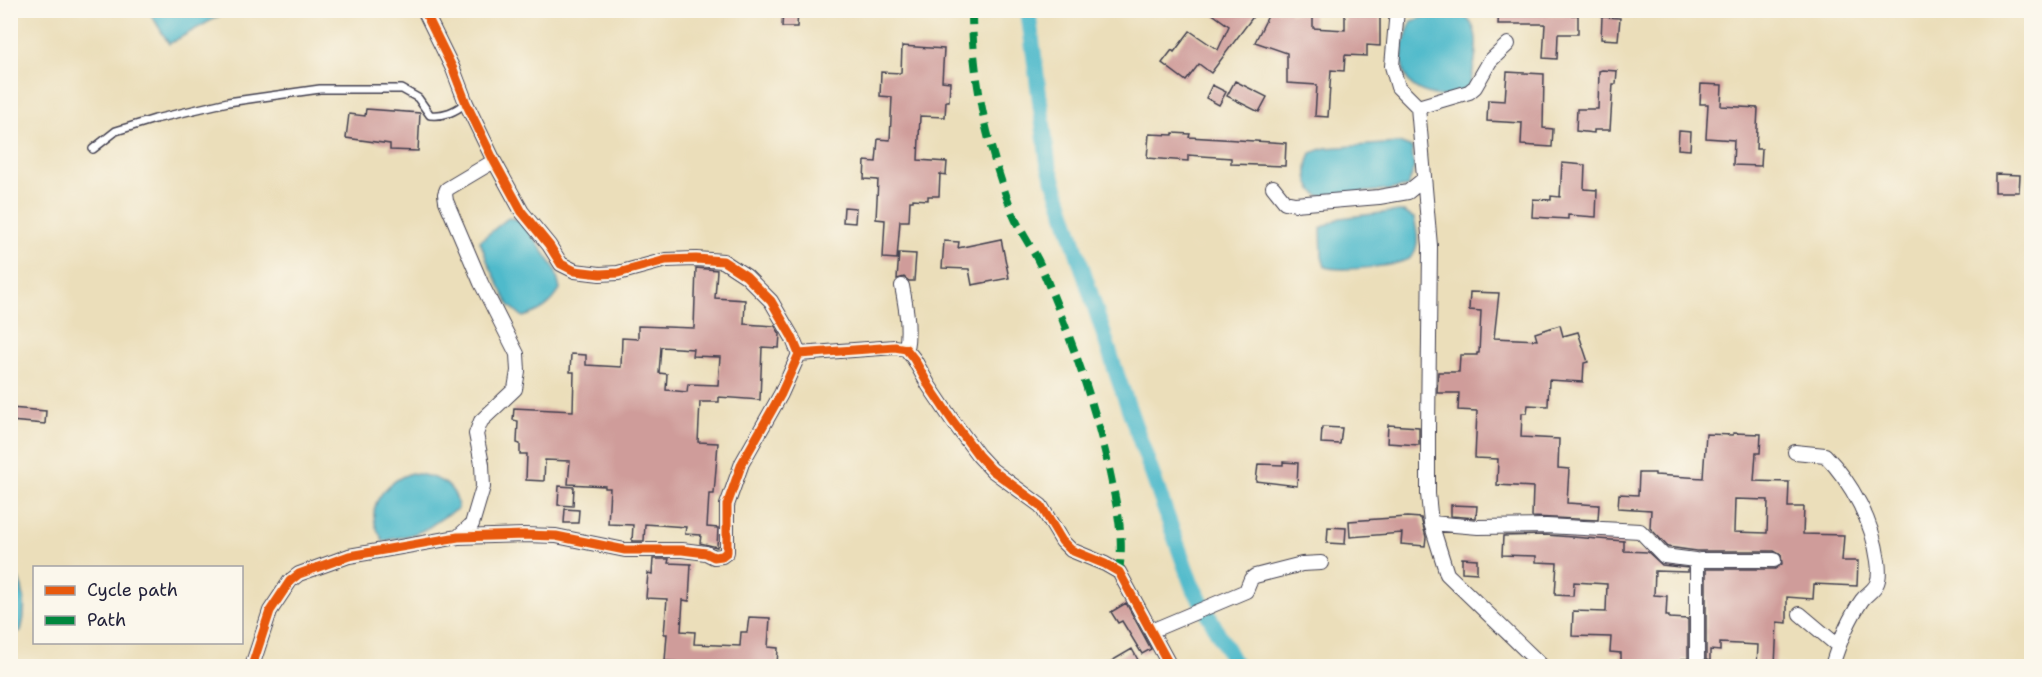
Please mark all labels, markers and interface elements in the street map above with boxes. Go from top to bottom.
legend [33,566,243,644]
text: Cycle path [87,578,178,602]
text: Path [87,608,126,632]

